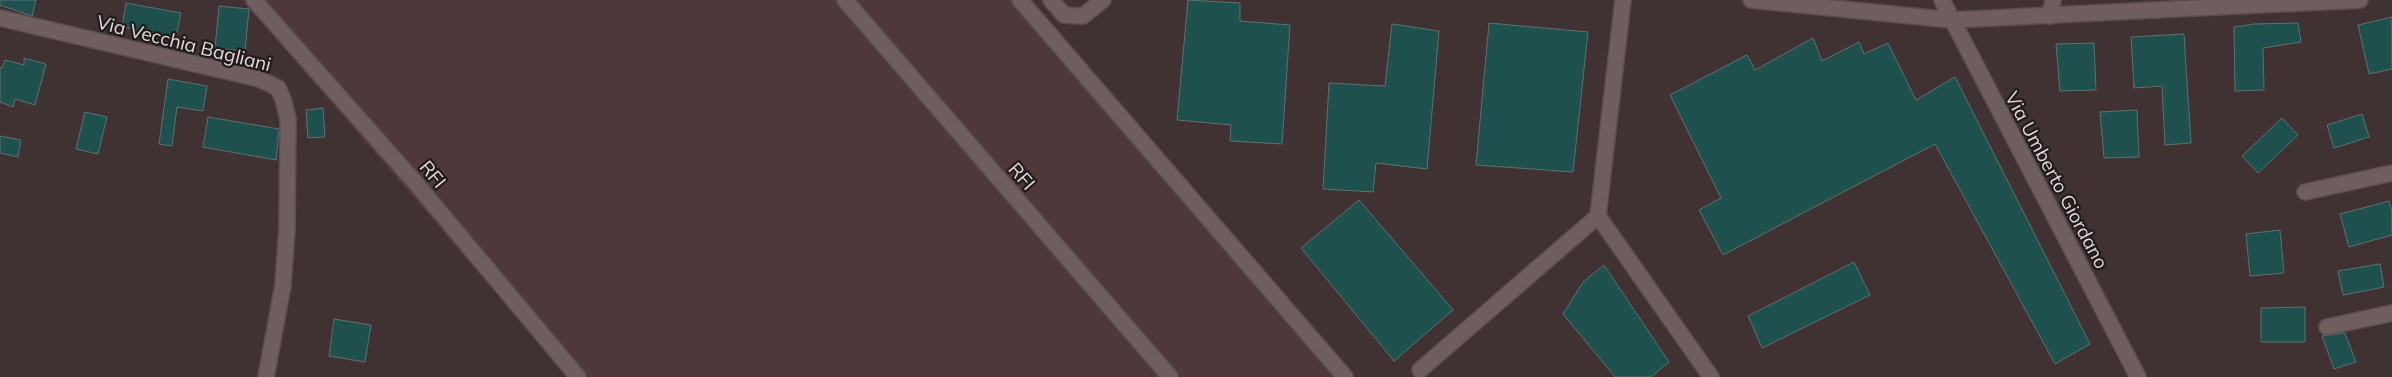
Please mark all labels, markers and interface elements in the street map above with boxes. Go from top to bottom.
street label: Via Vecchia Bagliani [94,10,274,76]
street label: Via Umberto Giordano [2000,87,2114,273]
street label: RFI [415,155,451,193]
street label: RFI [1004,157,1040,195]

